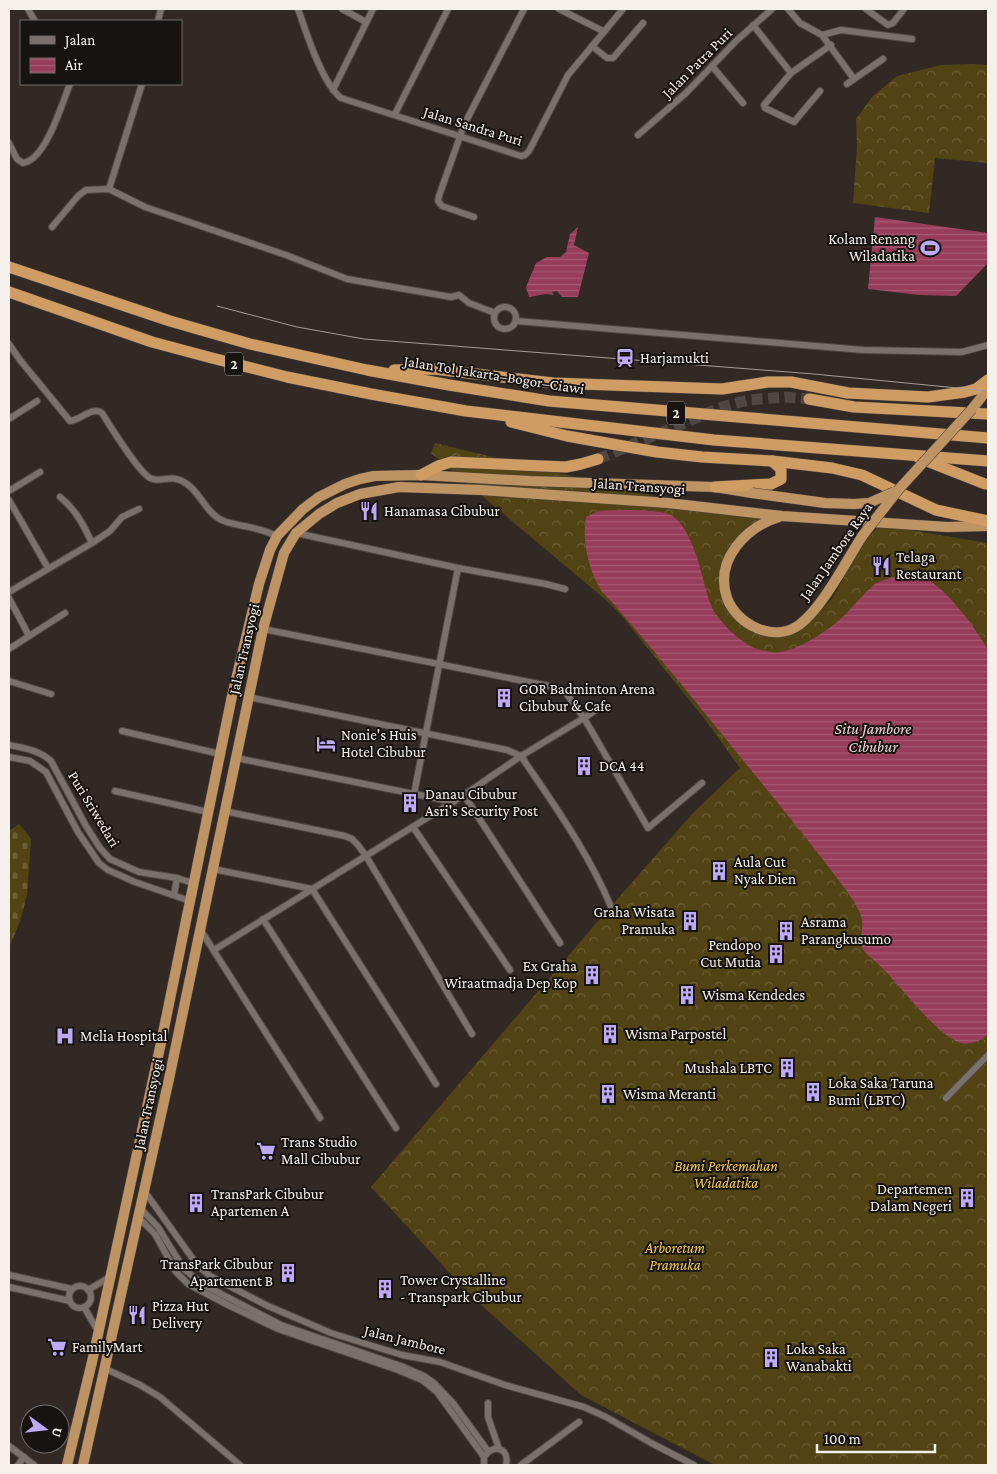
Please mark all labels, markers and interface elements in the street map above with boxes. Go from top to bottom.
legend [20,20,182,85]
street label: Jalan Patra Puri [657,25,736,103]
text: Jalan [63,32,95,49]
text: Air [65,57,83,73]
street label: Jalan Sandra Puri [419,103,524,150]
place label: Kolam Renang Wiladatika [828,231,915,264]
sports icon: Kolam Renang Wiladatika [919,237,941,259]
station icon: Harjamukti [614,347,636,369]
place label: Harjamukti [640,350,709,367]
road number: 2 [225,352,243,376]
street label: Jalan Tol Jakarta–Bogor–Ciawi [401,353,585,398]
road number: 2 [667,402,685,424]
street label: Jalan Transyogi [590,475,686,498]
street label: Jalan Jambore Raya [795,499,876,605]
restaurant icon: Hanamasa Cibubur [358,500,380,522]
place label: Hanamasa Cibubur [384,503,501,519]
place label: Telaga Restaurant [896,549,962,582]
restaurant icon: Telaga Restaurant [870,555,892,577]
street label: Jalan Transyogi [225,602,263,698]
place label: GOR Badminton Arena Cibubur & Cafe [519,681,655,714]
building icon: GOR Badminton Arena Cibubur & Cafe [493,687,515,709]
water label: Situ Jambore Cibubur [835,720,911,755]
place label: Nonie's Huis Hotel Cibubur [341,727,427,760]
hotel icon: Nonie's Huis Hotel Cibubur [315,733,337,755]
building icon: DCA 44 [573,755,595,777]
place label: DCA 44 [599,758,644,774]
street label: Puri Sriwedari [65,768,123,850]
place label: Danau Cibubur Asri's Security Post [425,786,539,820]
building icon: Danau Cibubur Asri's Security Post [399,792,421,814]
place label: Aula Cut Nyak Dien [734,854,796,888]
building icon: Aula Cut Nyak Dien [708,860,730,882]
place label: Graha Wisata Pramuka [594,904,675,937]
building icon: Graha Wisata Pramuka [679,910,701,932]
place label: Asrama Parangkusumo [801,914,891,948]
building icon: Asrama Parangkusumo [775,920,797,942]
place label: Pendopo Cut Mutia [700,937,761,970]
building icon: Pendopo Cut Mutia [765,943,787,965]
place label: Ex Graha Wiraatmadja Dep Kop [444,958,577,992]
building icon: Ex Graha Wiraatmadja Dep Kop [581,964,603,986]
building icon: Wisma Kendedes [676,984,698,1006]
place label: Wisma Kendedes [702,987,805,1003]
building icon: Wisma Parpostel [599,1023,621,1045]
hospital icon: Melia Hospital [54,1025,76,1047]
place label: Wisma Parpostel [625,1026,726,1043]
place label: Melia Hospital [80,1028,167,1045]
street label: Jalan Transyogi [130,1057,166,1153]
building icon: Mushala LBTC [776,1057,798,1079]
place label: Mushala LBTC [685,1060,772,1076]
place label: Loka Saka Taruna Bumi (LBTC) [828,1075,934,1109]
building icon: Loka Saka Taruna Bumi (LBTC) [802,1081,824,1103]
building icon: Wisma Meranti [597,1083,619,1105]
place label: Wisma Meranti [623,1086,716,1102]
place label: Trans Studio Mall Cibubur [281,1134,361,1167]
supermarket icon: Trans Studio Mall Cibubur [255,1140,277,1162]
park label: Bumi Perkemahan Wiladatika [674,1158,778,1191]
place label: Departemen Dalam Negeri [870,1181,952,1215]
place label: TransPark Cibubur Apartemen A [211,1186,325,1220]
building icon: Departemen Dalam Negeri [956,1187,978,1209]
building icon: TransPark Cibubur Apartemen A [185,1192,207,1214]
park label: Arboretum Pramuka [644,1240,705,1273]
place label: TransPark Cibubur Apartement B [160,1256,274,1290]
building icon: TransPark Cibubur Apartement B [277,1262,299,1284]
place label: Tower Crystalline - Transpark Cibubur [400,1272,522,1306]
building icon: Tower Crystalline - Transpark Cibubur [374,1278,396,1300]
place label: Pizza Hut Delivery [152,1298,210,1332]
restaurant icon: Pizza Hut Delivery [126,1304,148,1326]
street label: Jalan Jambore [360,1322,448,1359]
supermarket icon: FamilyMart [46,1336,68,1358]
place label: FamilyMart [72,1339,144,1356]
place label: Loka Saka Wanabakti [786,1341,852,1374]
building icon: Loka Saka Wanabakti [760,1347,782,1369]
north arrow [20,1404,70,1454]
scale bar [817,1422,934,1454]
text: U [48,1426,67,1439]
text: 100 m [824,1431,861,1447]

